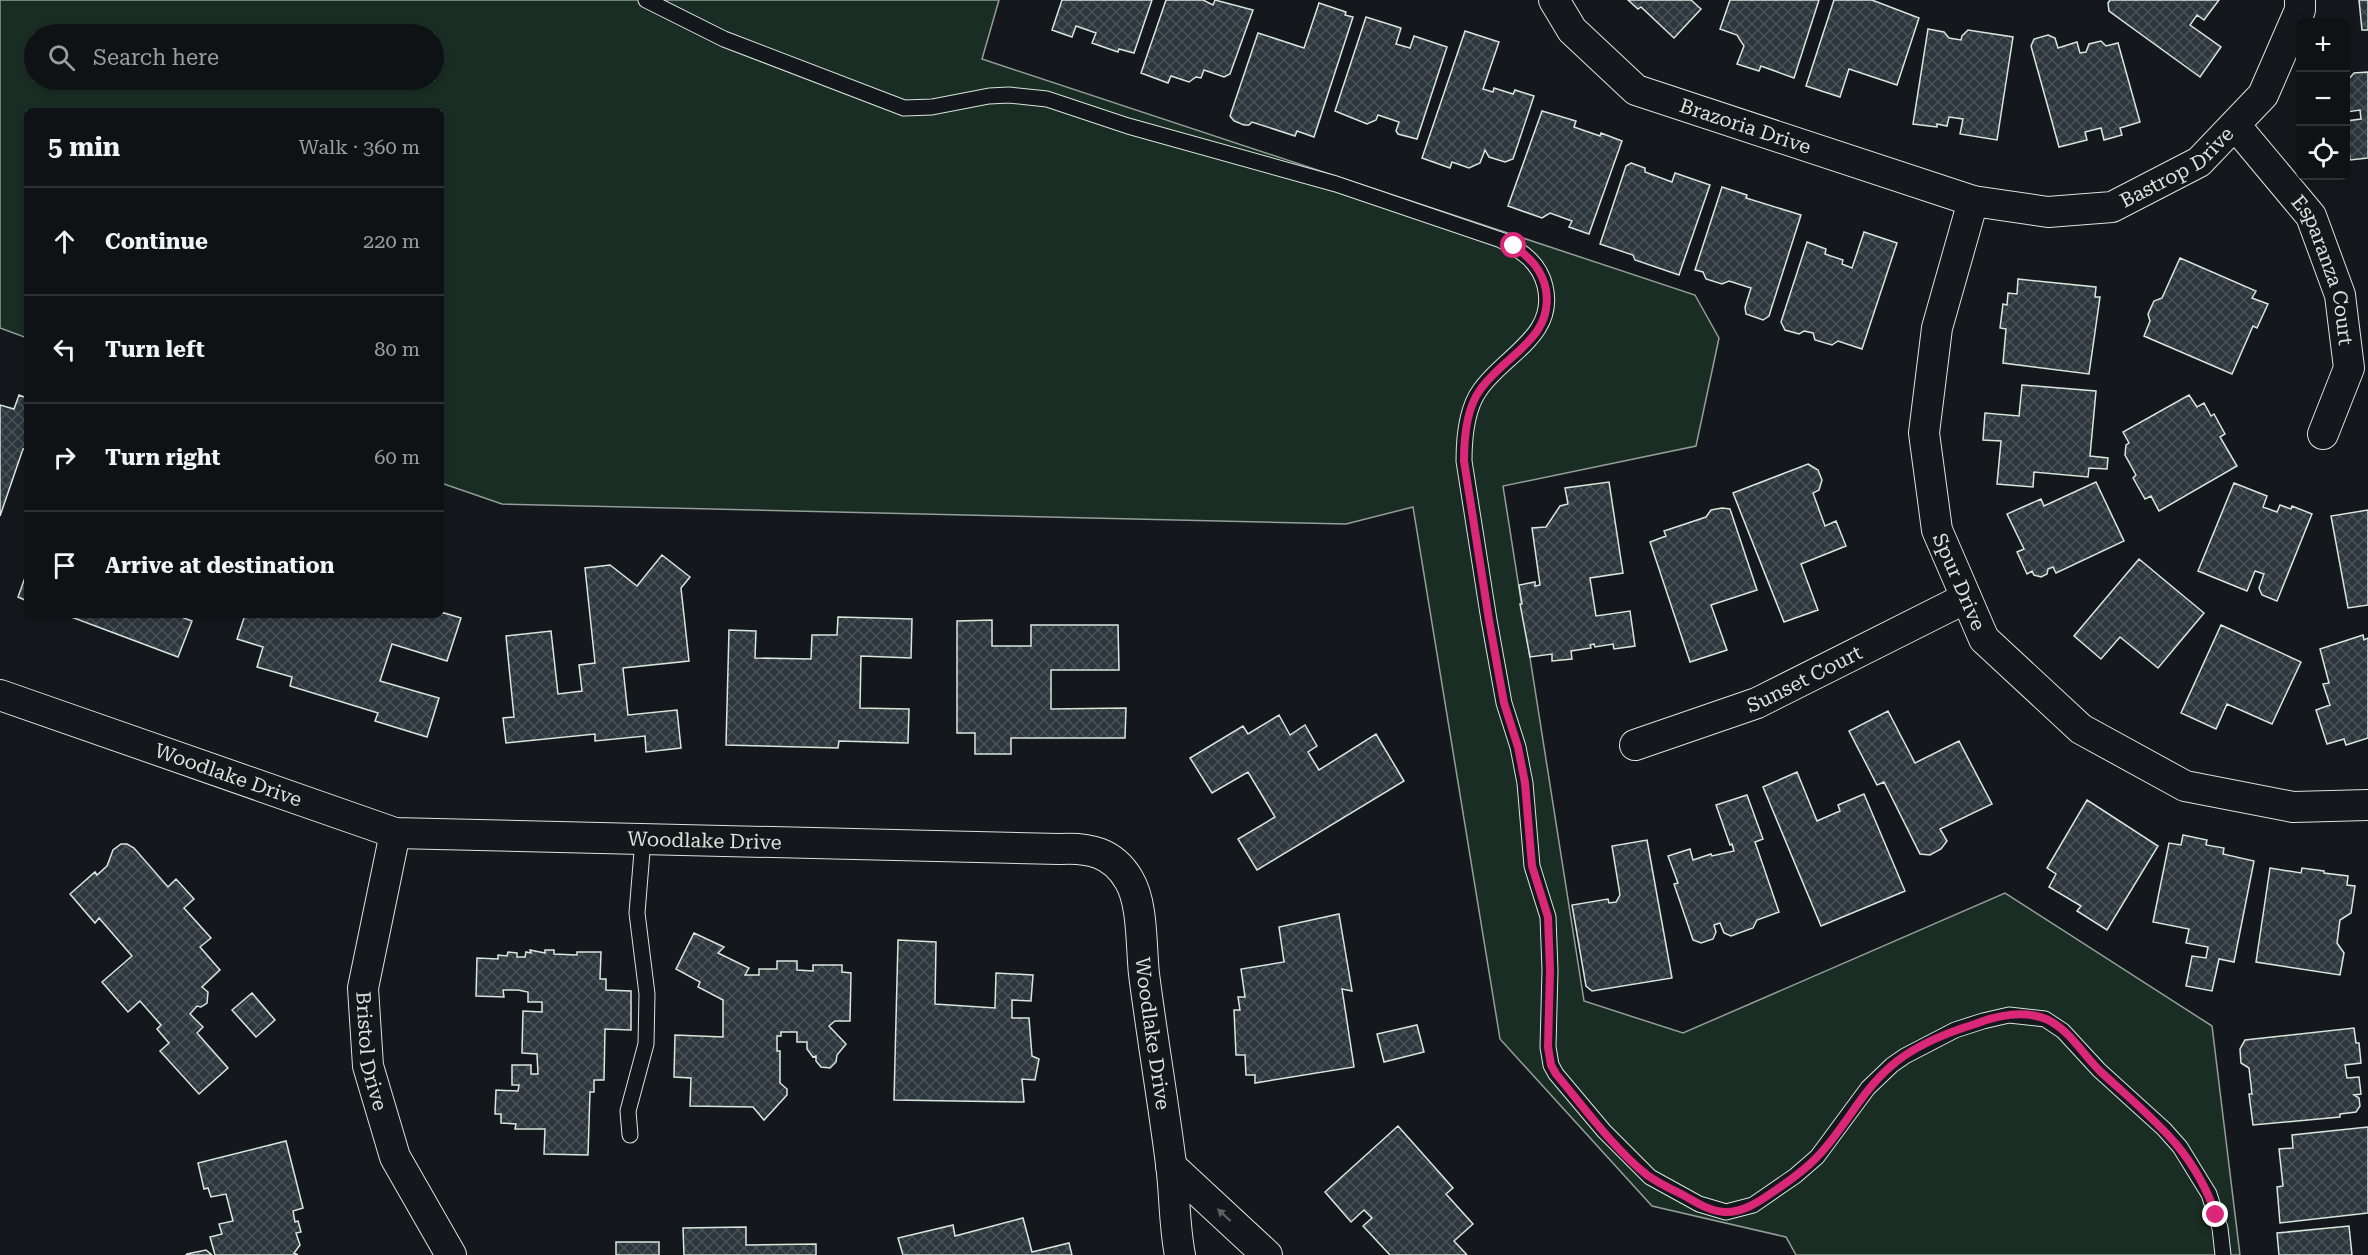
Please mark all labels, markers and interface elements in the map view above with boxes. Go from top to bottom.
map controls [2296,18,2350,180]
button: + [2296,18,2350,72]
search box [24,24,444,90]
icon: search [45,41,78,74]
text: Search here [93,45,219,70]
button: − [2296,72,2350,126]
street label: Brazoria Drive [1677,93,1814,159]
street label: Bastrop Drive [2116,122,2238,213]
button: locate [2296,126,2350,180]
text: 5 min [48,132,120,162]
text: Walk · 360 m [299,135,420,159]
street label: Esparanza Court [2287,190,2358,347]
icon: ahead [48,225,81,258]
text: Continue [105,229,208,254]
text: 220 m [363,229,420,253]
route start [1500,232,1526,258]
icon: left [48,333,81,366]
text: Turn left [105,337,205,362]
text: 80 m [374,337,420,361]
icon: right [48,441,81,474]
text: Turn right [105,445,220,470]
text: 60 m [374,445,420,469]
street label: Spur Drive [1928,529,1991,634]
icon: arrive [48,549,81,582]
text: Arrive at destination [105,553,334,578]
street label: Sunset Court [1744,640,1866,718]
street label: Woodlake Drive [152,738,305,812]
street label: Woodlake Drive [627,827,782,854]
street label: Woodlake Drive [1131,956,1175,1111]
street label: Bristol Drive [351,991,393,1113]
route end [2202,1201,2228,1227]
one-way arrow [1217,1209,1232,1222]

